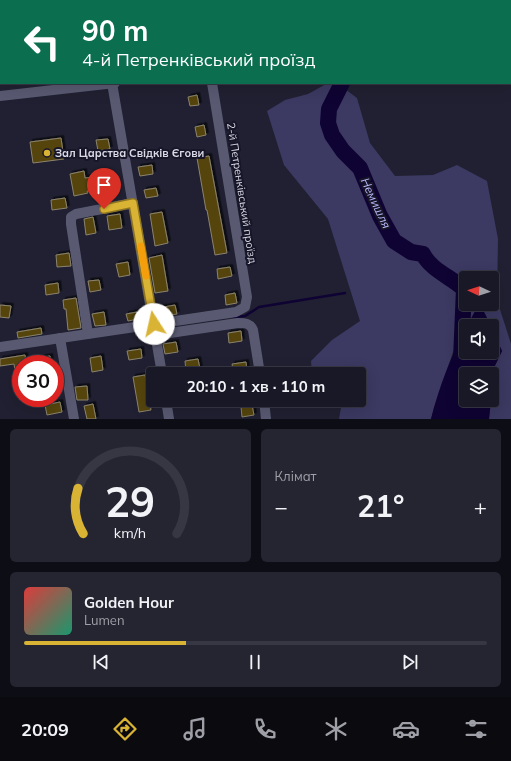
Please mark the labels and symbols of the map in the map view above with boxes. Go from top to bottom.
street label: 2-й Петренківський проїзд [224,121,260,265]
place label: Зал Царства Свідків Єгови [55,146,204,160]
marker: Зал Царства Свідків Єгови [42,148,52,158]
pin [87,168,121,209]
water label: Немишля [358,175,394,231]
north arrow [459,271,499,311]
position arrow [133,303,175,345]
speed limit sign: 30 [12,355,64,407]

